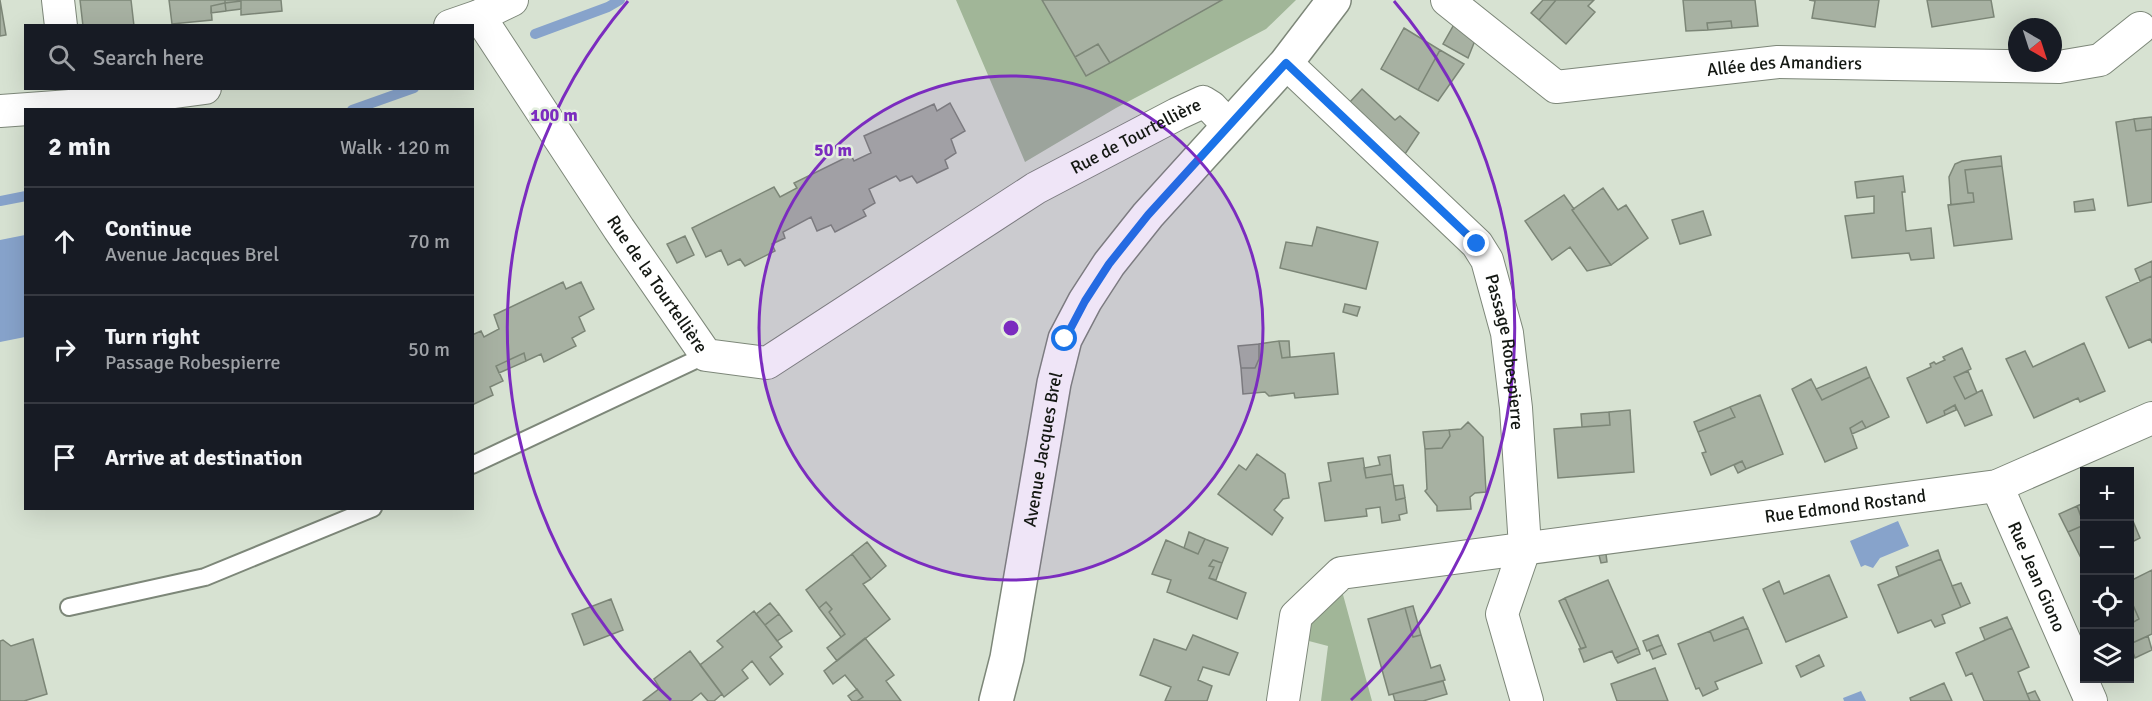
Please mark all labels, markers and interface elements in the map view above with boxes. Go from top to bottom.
north arrow [2008,18,2062,72]
search box [24,24,474,90]
icon: search [45,41,78,74]
text: Search here [93,44,204,71]
street label: Allée des Amandiers [1706,51,1862,81]
street label: Rue de Tourtellière [1067,93,1205,179]
text: 100 m [530,104,578,126]
text: 2 min [48,131,111,163]
text: Walk · 120 m [340,135,450,160]
text: 50 m [814,139,852,161]
street label: Rue de la Tourtellière [602,211,712,357]
text: Continue [105,215,192,242]
icon: ahead [48,225,81,258]
text: 70 m [408,229,450,254]
route end [1463,230,1489,256]
text: Avenue Jacques Brel [105,242,279,267]
street label: Passage Robespierre [1480,272,1528,430]
centre of rings [1001,318,1021,338]
text: Turn right [105,323,200,350]
route start [1051,325,1077,351]
icon: right [48,333,81,366]
text: 50 m [408,337,450,362]
text: Passage Robespierre [105,350,280,375]
street label: Avenue Jacques Brel [1019,370,1067,529]
icon: arrive [48,441,81,474]
text: Arrive at destination [105,444,302,471]
map controls [2080,467,2134,683]
button: + [2080,467,2134,521]
street label: Rue Edmond Rostand [1763,485,1927,528]
street label: Rue Jean Giono [2003,518,2070,635]
button: − [2080,521,2134,575]
button: locate [2080,575,2134,629]
button: layers [2080,629,2134,683]

